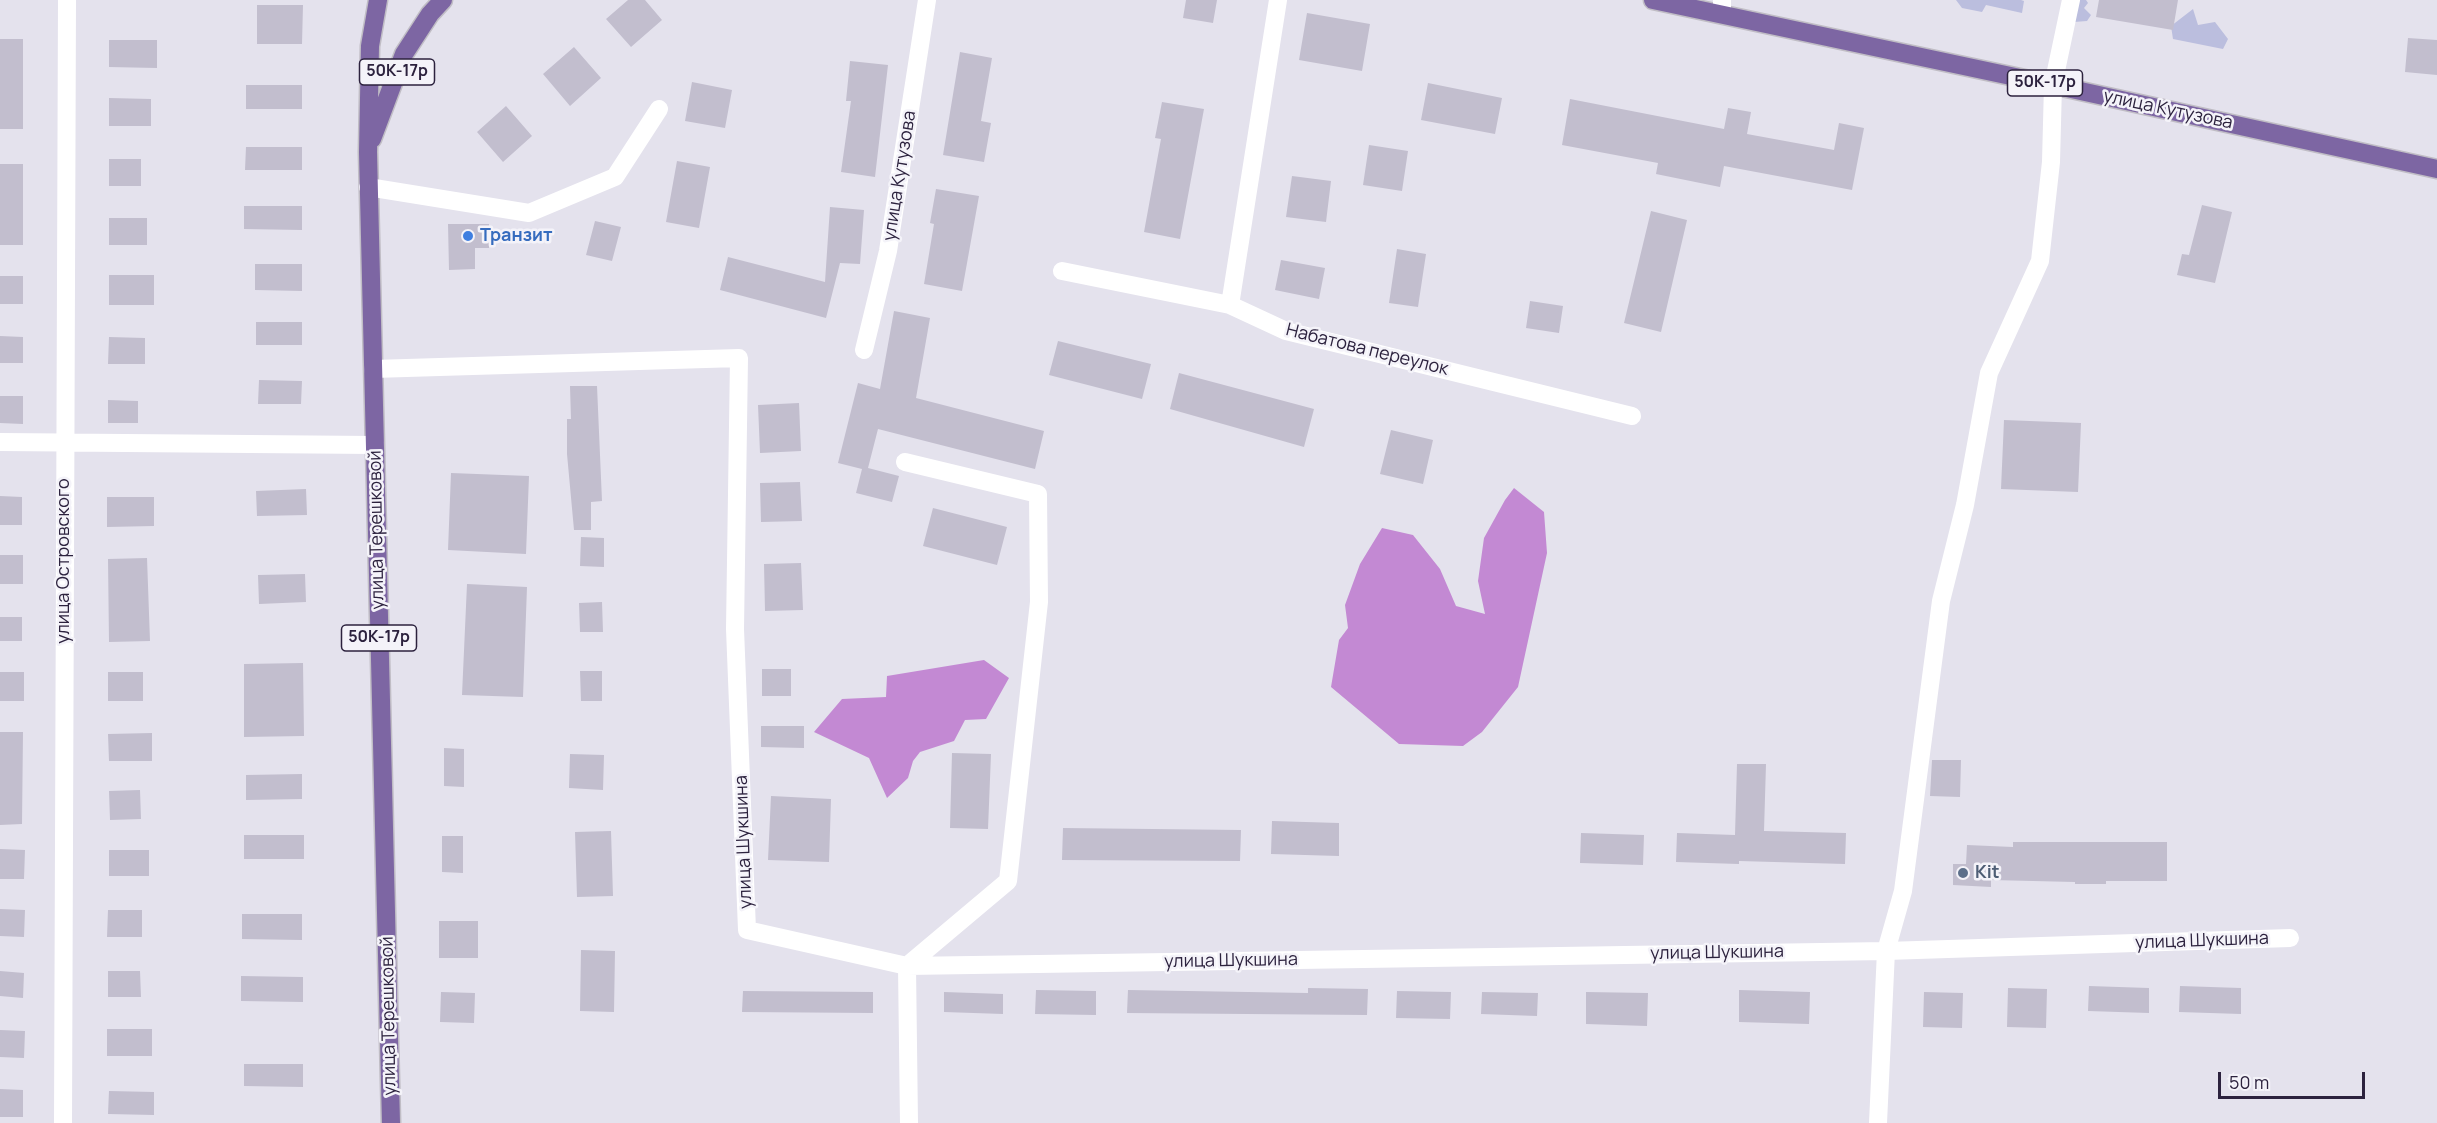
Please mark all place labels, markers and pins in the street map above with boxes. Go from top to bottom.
place label: Транзит [480,225,553,247]
marker: Транзит [461,229,475,243]
place label: Kit [1975,862,1999,884]
marker: Kit [1956,866,1970,880]

